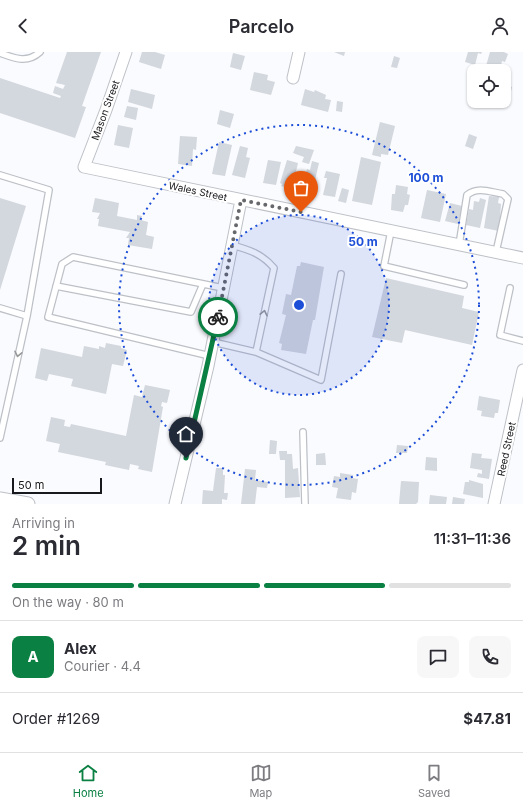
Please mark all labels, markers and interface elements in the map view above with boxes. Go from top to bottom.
icon: back [12,15,34,37]
icon: person [489,15,511,37]
text: Parcelo [229,16,294,37]
map controls [467,64,511,108]
button: locate [467,64,511,108]
street label: Mason Street [89,78,122,142]
text: 100 m [408,170,444,185]
pin [284,171,318,212]
icon: bag [290,177,312,199]
street label: Wales Street [168,179,229,203]
text: 50 m [348,234,378,249]
courier [198,297,238,337]
centre of rings [292,298,306,312]
icon: bike [207,306,229,328]
one-way arrow [260,310,268,317]
one-way arrow [15,351,23,357]
pin [169,417,203,458]
street label: Reed Street [494,420,518,477]
icon: home [175,423,197,445]
scale bar [12,476,102,495]
text: 50 m [18,478,44,492]
text: Arriving in [12,515,75,531]
text: 11:31–11:36 [434,529,511,548]
text: 2 min [12,530,81,561]
text: On the way · 80 m [12,594,124,610]
button: chat [417,636,459,678]
button: phone [469,636,511,678]
text: Alex [64,639,97,658]
text: A [27,647,39,666]
text: Courier · 4.4 [64,658,141,674]
text: Order #1269 [12,709,100,728]
text: $47.81 [463,709,511,728]
tab: Home [73,762,104,800]
tab: Map [249,762,272,800]
tab: Saved [418,762,450,800]

